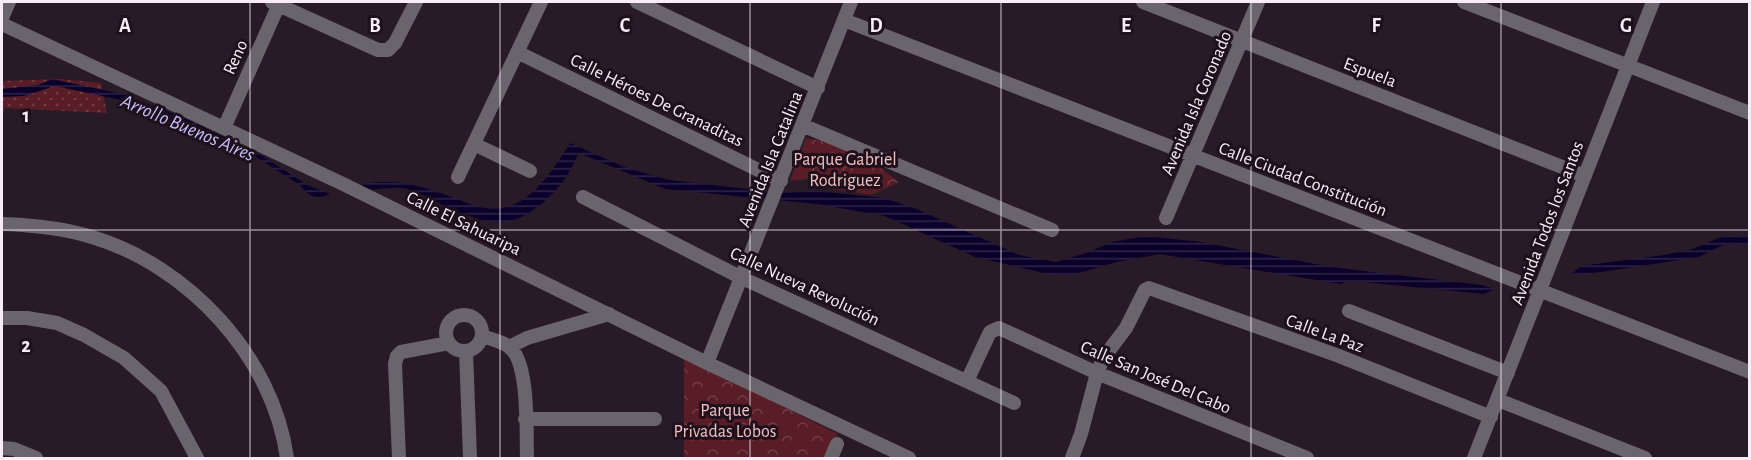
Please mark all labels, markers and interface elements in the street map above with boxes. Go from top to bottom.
text: A [119,16,131,36]
text: B [369,16,381,36]
text: C [620,16,631,36]
text: D [869,16,883,36]
text: E [1121,16,1131,36]
text: F [1371,16,1381,36]
text: G [1620,16,1632,36]
street label: Avenida Isla Coronado [1158,29,1235,178]
street label: Reno [220,37,251,77]
street label: Calle Héroes De Granaditas [567,51,746,151]
street label: Espuela [1341,55,1398,91]
street label: Avenida Isla Catalina [735,89,806,230]
water label: Arrollo Buenos Aires [117,90,258,165]
text: 1 [22,106,30,126]
street label: Avenida Todos los Santos [1508,139,1587,308]
street label: Calle Ciudad Constitución [1216,140,1389,220]
park label: Parque Gabriel Rodriguez [793,151,897,190]
street label: Calle El Sahuaripa [404,188,524,259]
street label: Calle Nueva Revolución [727,244,882,329]
street label: Calle La Paz [1283,312,1366,356]
text: 2 [21,336,31,356]
street label: Calle San José Del Cabo [1078,338,1234,418]
park label: Parque Privadas Lobos [674,402,776,441]

